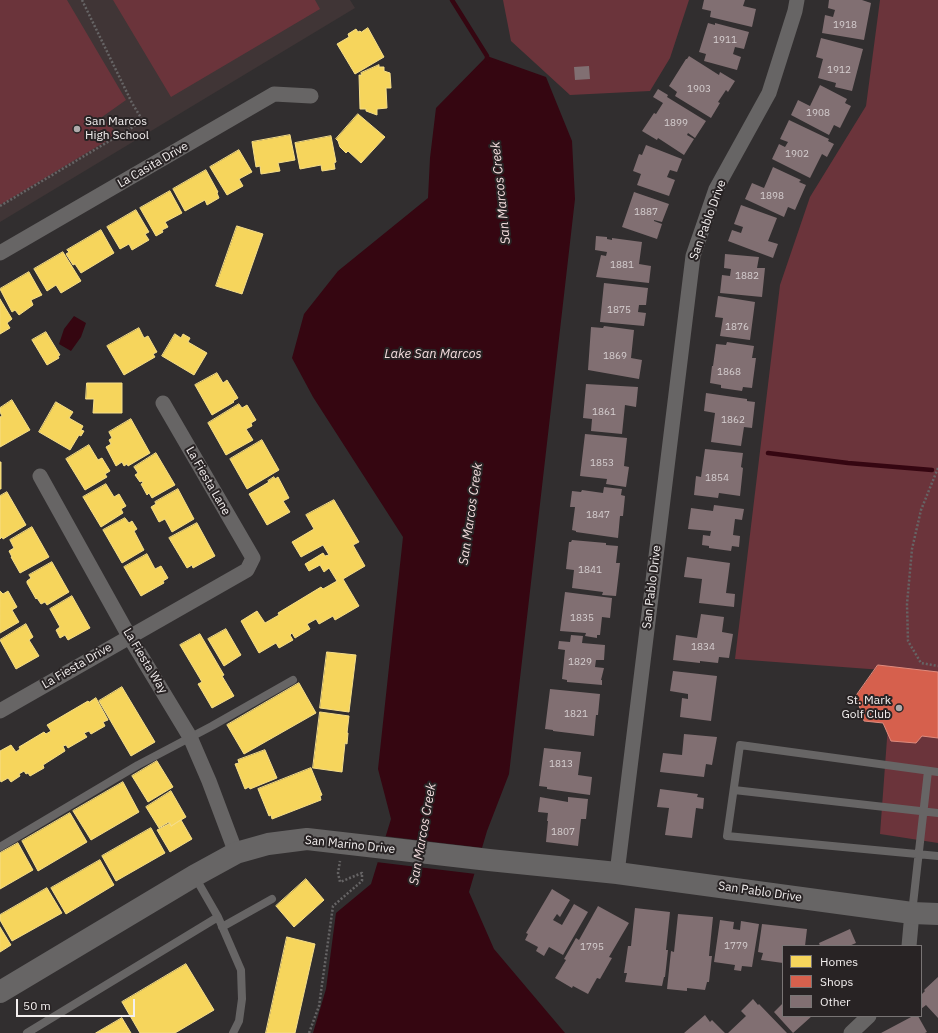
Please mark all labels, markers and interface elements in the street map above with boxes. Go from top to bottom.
house number: 1918 [833,19,857,31]
house number: 1911 [713,34,737,46]
house number: 1912 [827,64,851,76]
house number: 1903 [687,83,711,95]
house number: 1908 [806,107,830,119]
place label: San Marcos High School [85,115,149,143]
house number: 1899 [664,117,688,129]
marker: San Marcos High School [72,124,82,134]
street label: La Casita Drive [115,139,191,191]
water label: San Marcos Creek [488,141,514,245]
house number: 1902 [785,148,809,160]
street label: San Pablo Drive [687,178,729,262]
house number: 1898 [760,190,784,202]
house number: 1887 [634,206,658,218]
house number: 1881 [610,259,634,271]
house number: 1882 [735,270,759,282]
house number: 1875 [607,304,631,316]
house number: 1876 [725,321,749,333]
water label: Lake San Marcos [384,346,482,362]
house number: 1869 [603,350,627,362]
house number: 1868 [717,366,741,378]
house number: 1861 [592,406,616,418]
house number: 1862 [721,414,745,426]
street label: La Fiesta Lane [183,444,233,518]
house number: 1853 [590,457,614,469]
water label: San Marcos Creek [456,462,486,566]
house number: 1854 [705,472,729,484]
house number: 1847 [586,509,610,521]
street label: San Pablo Drive [640,544,664,630]
house number: 1841 [578,564,602,576]
house number: 1835 [570,612,594,624]
street label: La Fiesta Way [120,626,170,696]
street label: La Fiesta Drive [39,640,115,692]
house number: 1834 [691,641,715,653]
house number: 1829 [568,656,592,668]
place label: St. Mark Golf Club [841,694,891,722]
marker: St. Mark Golf Club [894,703,904,713]
house number: 1821 [564,708,588,720]
house number: 1813 [549,758,573,770]
water label: San Marcos Creek [406,782,440,886]
house number: 1807 [551,826,575,838]
street label: San Marino Drive [304,833,396,857]
street label: San Pablo Drive [717,879,803,905]
house number: 1779 [724,940,748,952]
house number: 1795 [580,941,604,953]
legend [782,945,922,1017]
text: Homes [820,954,858,969]
text: Shops [820,974,853,989]
scale bar [18,991,137,1017]
text: Other [820,994,851,1009]
text: 50 m [23,998,51,1013]

